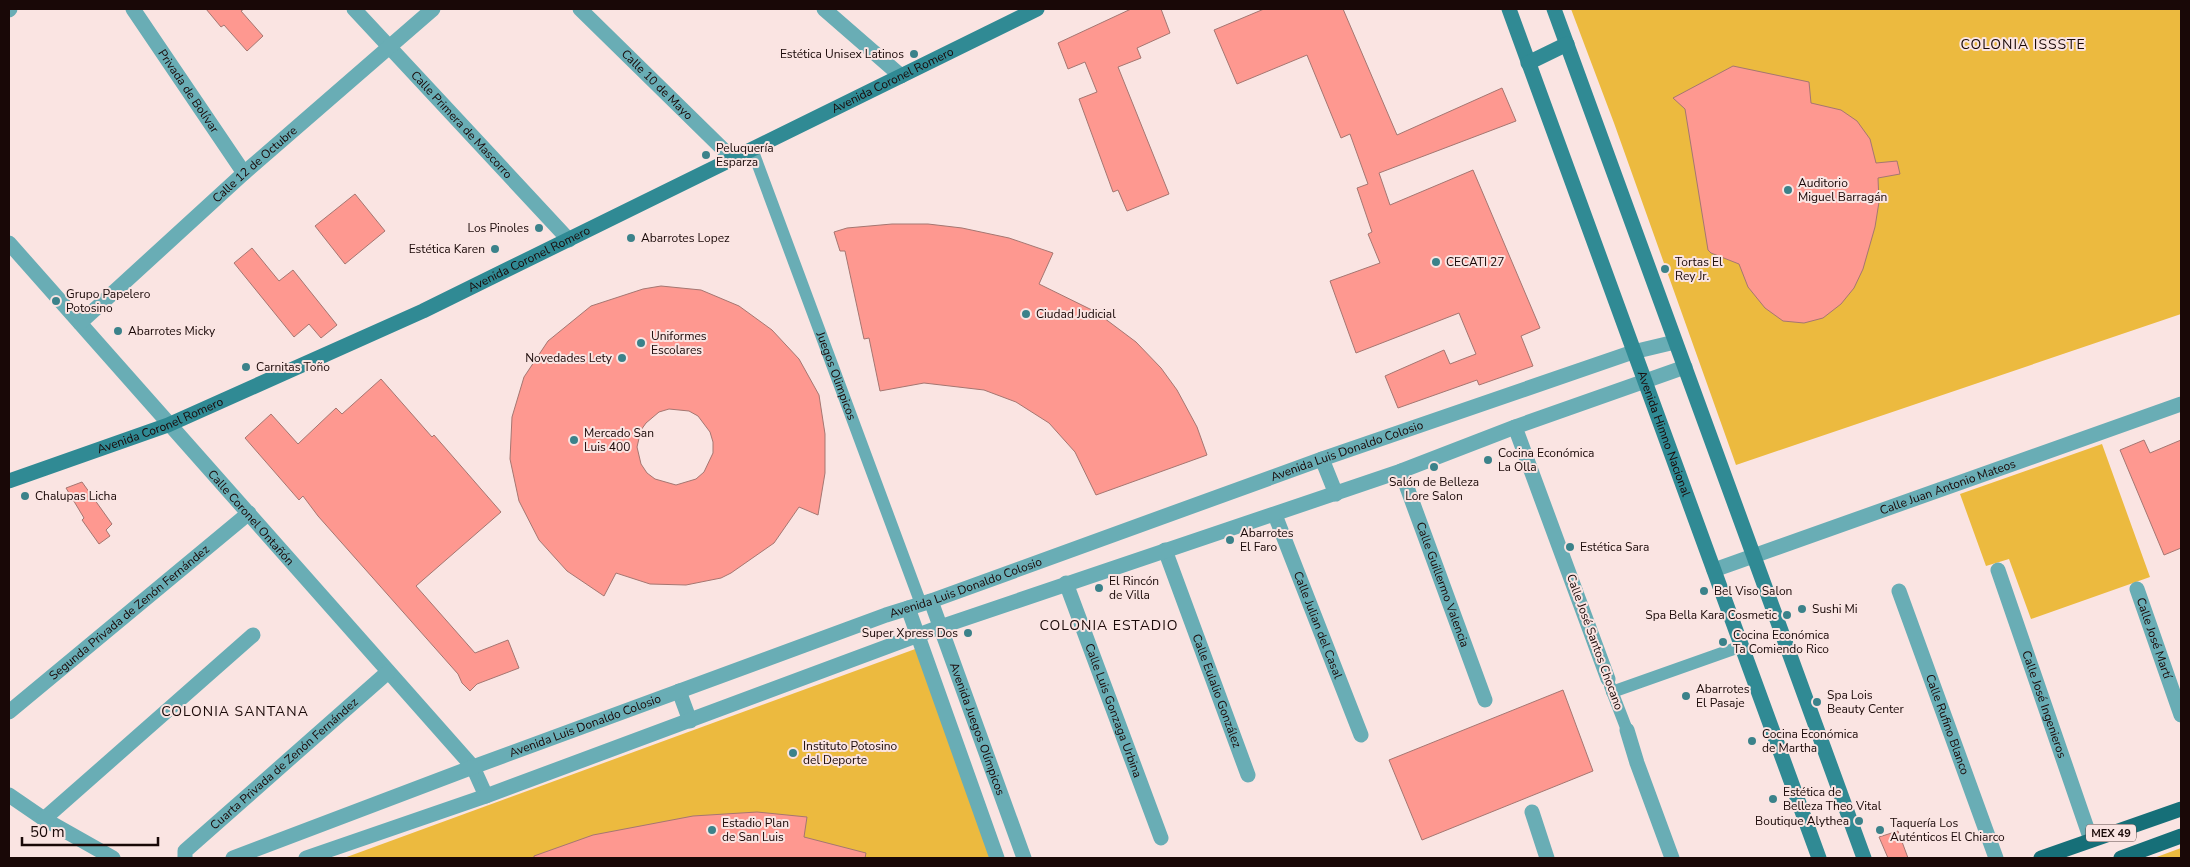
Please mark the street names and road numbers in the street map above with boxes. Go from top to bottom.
street label: Avenida Coronel Romero [829,43,956,117]
street label: Privada de Bolívar [154,46,223,137]
street label: Calle 10 de Mayo [618,46,697,123]
street label: Calle Primera de Mascorro [407,67,516,182]
street label: Calle 12 de Octubre [209,123,300,206]
street label: Avenida Coronel Romero [465,222,593,296]
street label: Juegos Olimpicos [812,328,860,423]
street label: Avenida Himno Nacional [1634,368,1694,499]
street label: Avenida Coronel Romero [95,393,226,457]
street label: Avenida Luis Donaldo Colosio [1268,417,1426,485]
street label: Calle Juan Antonio Mateos [1878,455,2018,518]
street label: Calle Coronel Ontañón [204,466,298,569]
street label: Calle Guillermo Valencia [1412,520,1473,649]
street label: Segunda Privada de Zenón Fernández [46,541,213,684]
street label: Avenida Luis Donaldo Colosio [887,553,1044,621]
street label: Calle Julian del Casal [1290,569,1346,681]
street label: Calle José Santos Chocano [1563,572,1627,713]
street label: Calle José Martí [2133,595,2176,682]
street label: Calle Eulalio González [1189,632,1245,750]
street label: Calle Luis Gonzaga Urbina [1081,641,1146,780]
street label: Calle José Ingenieros [2018,648,2070,760]
street label: Avenida Juegos Olímpicos [946,660,1009,798]
street label: Calle Rufino Blanco [1922,672,1973,777]
street label: Avenida Luis Donaldo Colosio [507,690,663,761]
street label: Cuarta Privada de Zenón Fernández [207,694,362,833]
road number: MEX 49 [2086,824,2136,841]

